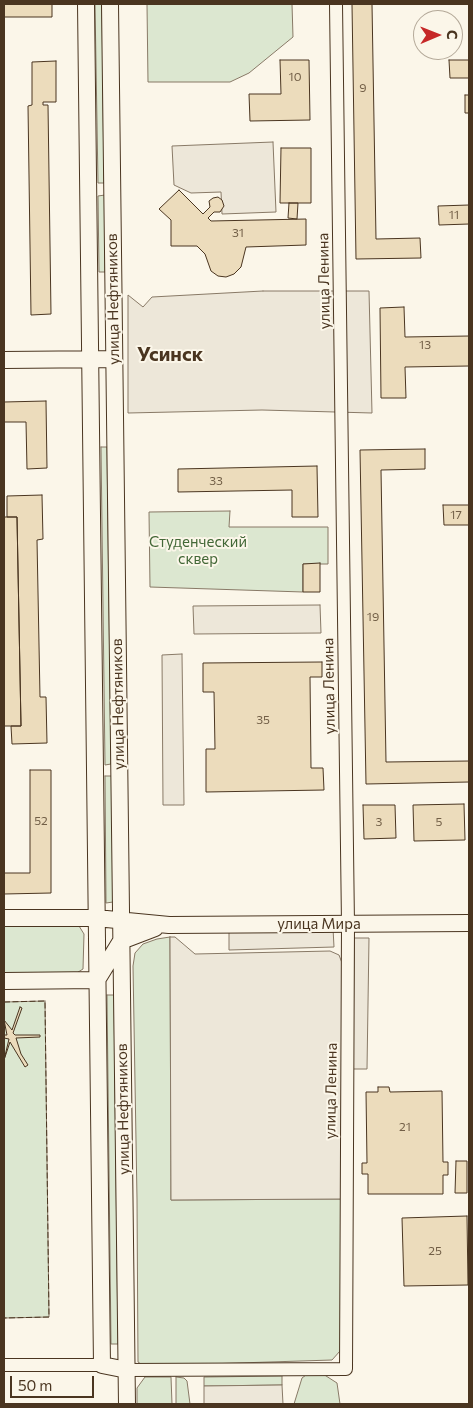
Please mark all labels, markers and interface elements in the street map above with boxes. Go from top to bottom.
north arrow [413,10,463,60]
text: С [444,30,461,40]
house number: 10 [289,70,301,84]
house number: 9 [359,81,367,95]
house number: 11 [449,208,459,222]
house number: 31 [232,226,244,240]
street label: улица Нефтяников [103,233,123,365]
street label: улица Ленина [314,233,334,329]
house number: 13 [419,338,431,352]
district label: Усинск [137,342,203,366]
house number: 33 [209,474,223,488]
house number: 17 [450,508,462,522]
park label: Студенческий сквер [149,533,247,568]
house number: 19 [367,610,379,624]
street label: улица Нефтяников [108,638,128,770]
street label: улица Ленина [319,638,339,734]
house number: 35 [256,713,270,727]
house number: 52 [34,814,48,828]
house number: 3 [376,815,382,829]
house number: 5 [436,815,442,829]
street label: улица Мира [277,915,361,933]
street label: улица Нефтяников [113,1043,133,1175]
street label: улица Ленина [321,1043,341,1139]
house number: 21 [399,1120,411,1134]
house number: 25 [428,1244,442,1258]
scale bar [12,1366,96,1398]
text: 50 m [18,1376,52,1394]

